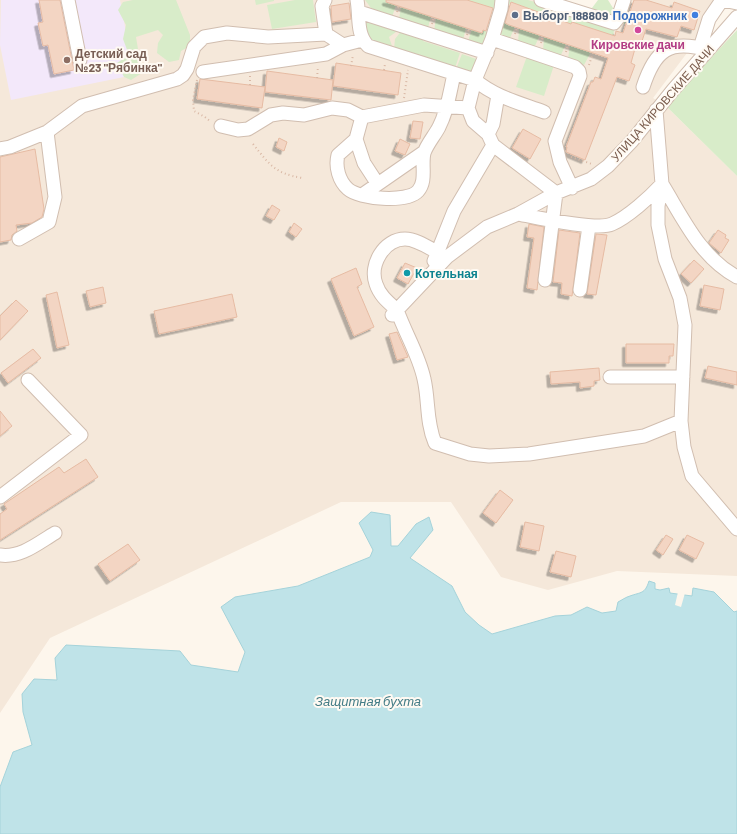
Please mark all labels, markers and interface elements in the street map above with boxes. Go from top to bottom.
place label: Выборг 188809 [523,8,608,23]
place label: Подорожник [613,8,688,23]
marker: Выборг 188809 [510,10,520,20]
marker: Подорожник [690,10,700,20]
marker: Кировские дачи [633,25,643,35]
place label: Кировские дачи [591,37,685,52]
street label: УЛИЦА КИРОВСКИЕ ДАЧИ [608,42,717,165]
place label: Детский сад №23 "Рябинка" [75,46,163,74]
marker: Детский сад №23 "Рябинка" [62,55,72,65]
place label: Котельная [415,266,478,280]
marker: Котельная [402,268,412,278]
water label: Защитная бухта [315,693,421,709]

